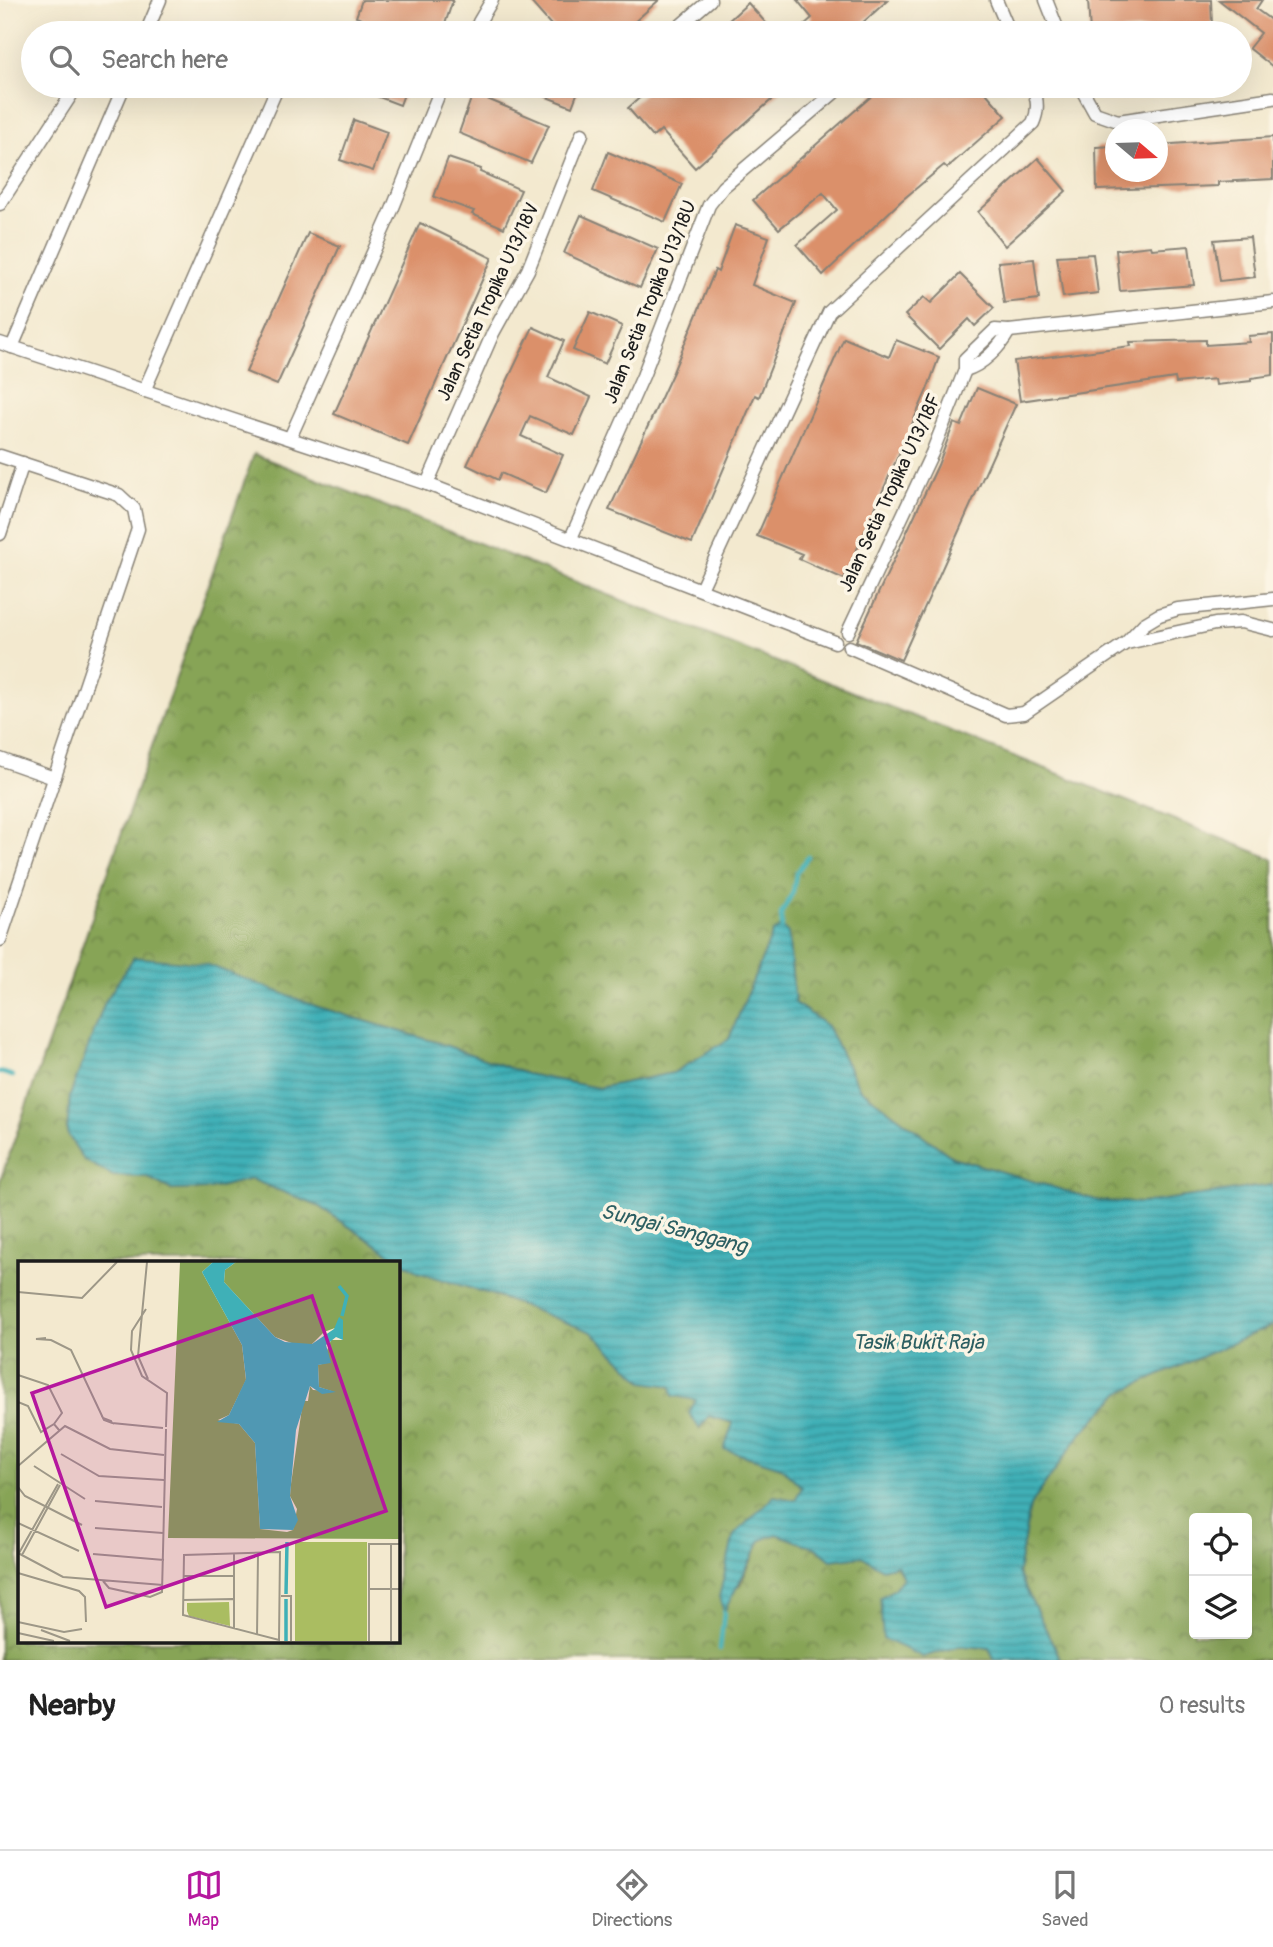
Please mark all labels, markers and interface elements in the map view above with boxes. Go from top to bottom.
search box [21,21,1252,98]
icon: search [45,41,83,79]
text: Search here [101,44,228,76]
north arrow [1105,119,1168,182]
street label: Jalan Setia Tropika U13/18U [598,197,702,407]
street label: Jalan Setia Tropika U13/18V [432,199,544,405]
street label: Jalan Setia Tropika U13/18F [833,390,947,596]
water label: Sungai Sanggang [598,1198,751,1261]
inset map [18,1261,399,1643]
water label: Tasik Bukit Raja [852,1329,985,1356]
map controls [1189,1513,1252,1639]
button: locate [1189,1513,1252,1576]
button: layers [1189,1576,1252,1639]
text: Nearby [28,1687,115,1724]
text: 0 results [1159,1691,1245,1720]
tab: Map [185,1866,223,1932]
tab: Directions [592,1866,672,1932]
tab: Saved [1041,1866,1088,1932]

